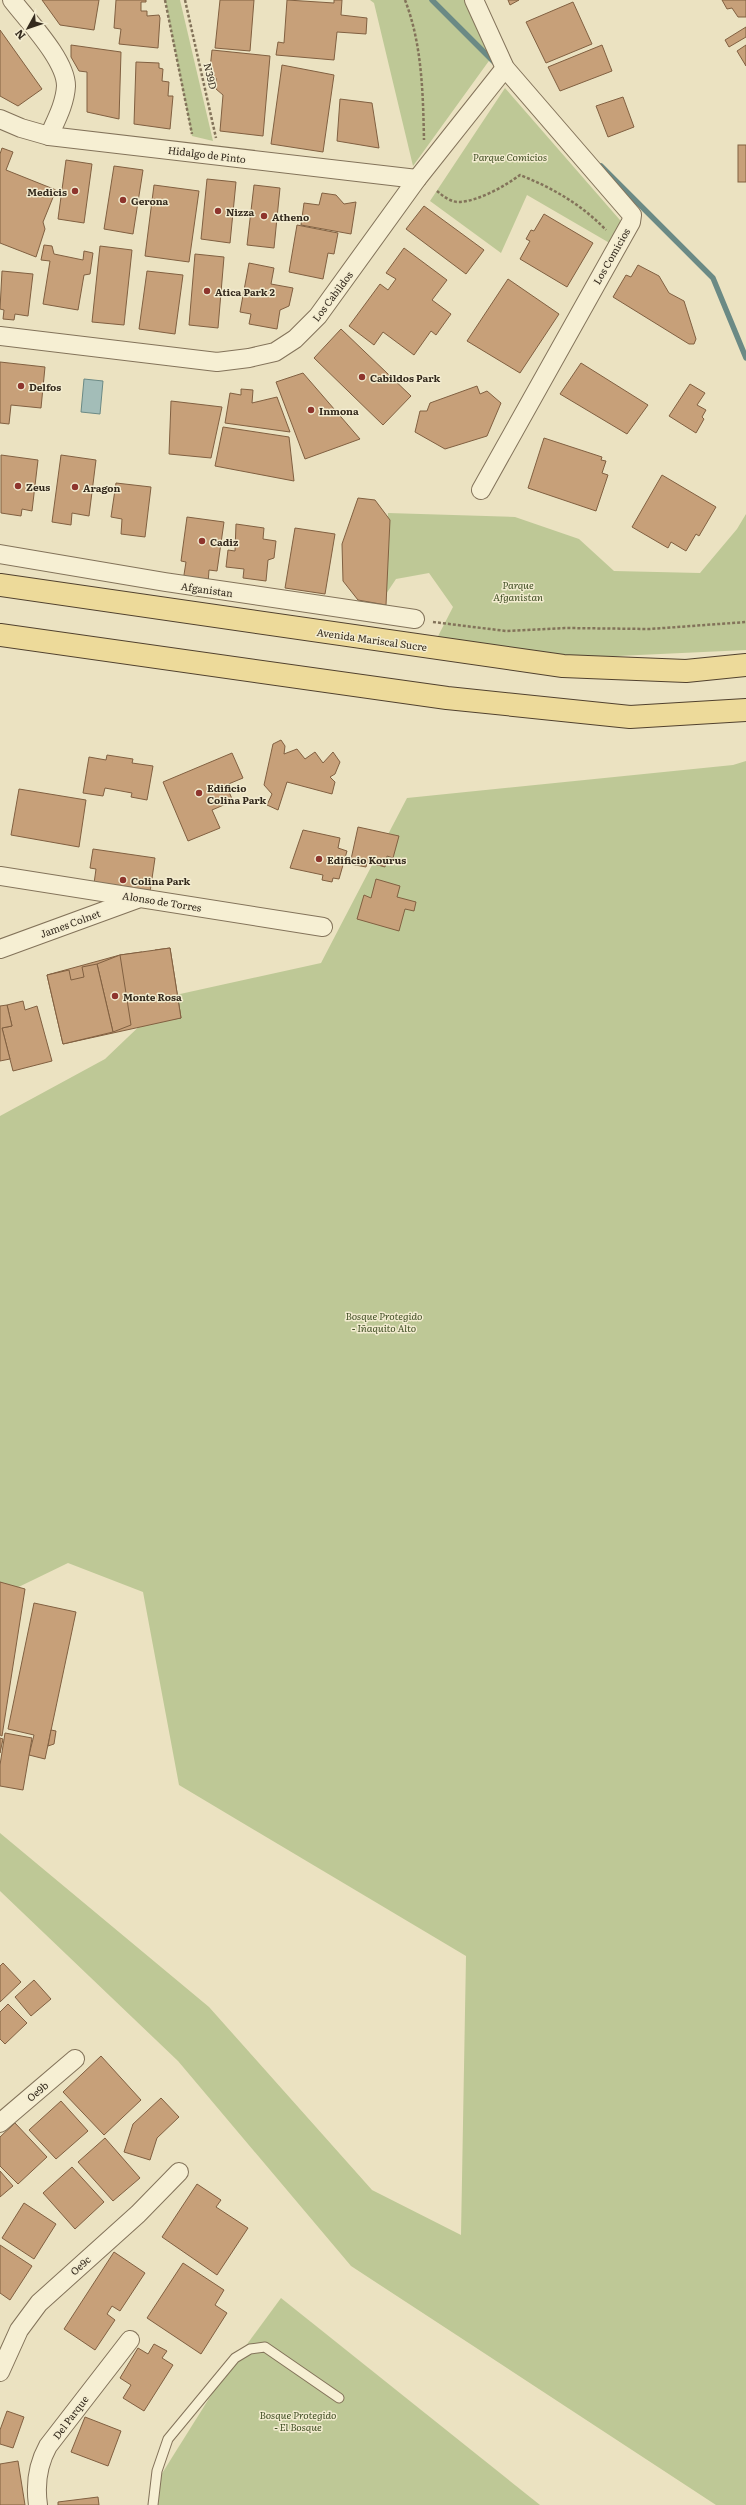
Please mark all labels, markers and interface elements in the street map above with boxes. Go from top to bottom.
north arrow [8,8,48,48]
text: N [10,26,29,44]
street label: N39D [201,61,221,91]
street label: Hidalgo de Pinto [167,142,247,166]
park label: Parque Comicios [473,149,547,164]
place label: Medicis [27,184,67,199]
marker: Medicis [70,186,80,196]
place label: Gerona [131,193,169,208]
marker: Gerona [118,195,128,205]
place label: Nizza [226,204,255,219]
marker: Nizza [213,206,223,216]
place label: Atheno [272,209,309,224]
marker: Atheno [259,211,269,221]
street label: Los Comicios [589,225,633,287]
street label: Los Cabildos [308,267,356,324]
place label: Atica Park 2 [215,284,276,299]
marker: Atica Park 2 [202,286,212,296]
place label: Cabildos Park [370,370,440,385]
marker: Cabildos Park [357,372,367,382]
place label: Delfos [29,379,61,394]
marker: Delfos [16,381,26,391]
place label: Inmona [319,403,359,418]
marker: Inmona [306,405,316,415]
place label: Zeus [26,479,50,494]
place label: Aragon [83,480,120,495]
marker: Zeus [13,481,23,491]
marker: Aragon [70,482,80,492]
place label: Cadiz [210,534,239,549]
marker: Cadiz [197,536,207,546]
park label: Parque Afganistan [493,577,543,604]
street label: Afganistan [180,578,234,600]
street label: Avenida Mariscal Sucre [316,624,428,654]
place label: Edificio Colina Park [207,780,267,807]
marker: Edificio Colina Park [194,788,204,798]
place label: Edificio Kourus [327,852,406,867]
marker: Edificio Kourus [314,854,324,864]
place label: Colina Park [131,873,191,888]
marker: Colina Park [118,875,128,885]
street label: Alonso de Torres [121,887,203,915]
street label: James Colnet [38,905,102,941]
place label: Monte Rosa [123,989,182,1004]
marker: Monte Rosa [110,991,120,1001]
park label: Bosque Protegido - Iñaquito Alto [346,1308,423,1335]
street label: Oe9b [23,2078,51,2104]
street label: Oe9c [66,2252,94,2278]
street label: Del Parque [49,2392,91,2442]
park label: Bosque Protegido - El Bosque [260,2407,337,2434]

